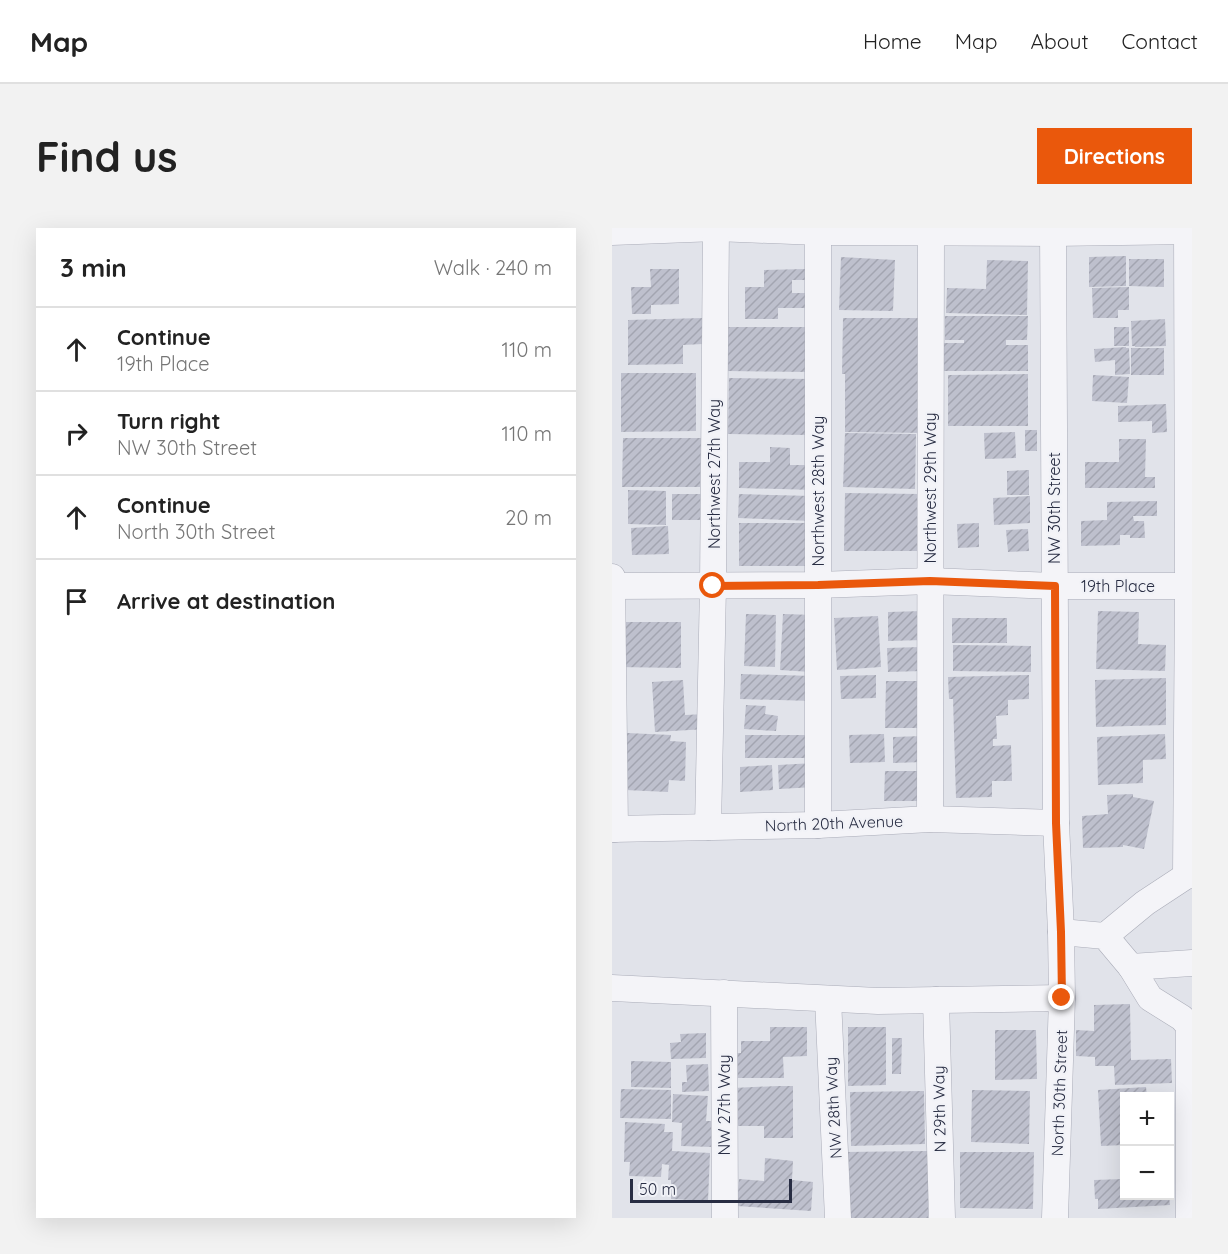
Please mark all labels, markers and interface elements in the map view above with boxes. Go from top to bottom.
text: Map [30,24,88,59]
text: Home [863,28,922,54]
text: Map [955,28,998,54]
text: About [1031,28,1089,54]
text: Contact [1122,28,1198,54]
button: Directions [1037,128,1192,184]
text: Find us [36,130,178,183]
text: 3 min [60,251,127,284]
text: Walk · 240 m [434,255,552,280]
text: Continue [117,323,211,351]
icon: ahead [60,333,93,366]
text: 110 m [502,337,552,362]
text: 19th Place [117,351,209,376]
street label: Northwest 27th Way [704,399,724,549]
text: Turn right [117,407,221,435]
street label: Northwest 29th Way [920,412,940,564]
street label: Northwest 28th Way [808,416,828,566]
icon: right [60,417,93,450]
text: 110 m [502,421,552,446]
text: NW 30th Street [117,435,257,460]
street label: NW 30th Street [1044,452,1064,564]
text: Continue [117,491,211,519]
icon: ahead [60,501,93,534]
text: 20 m [505,505,552,530]
text: North 30th Street [117,519,276,544]
route start [699,572,725,598]
street label: 19th Place [1081,576,1155,596]
icon: arrive [60,585,93,618]
text: Arrive at destination [117,587,335,615]
street label: North 20th Avenue [765,811,903,835]
route end [1048,984,1074,1010]
street label: North 30th Street [1047,1029,1071,1157]
street label: NW 27th Way [714,1054,734,1156]
street label: NW 28th Way [820,1057,846,1159]
street label: N 29th Way [928,1065,950,1153]
map controls [1120,1092,1174,1200]
button: + [1120,1092,1174,1146]
button: − [1120,1146,1174,1200]
scale bar [630,1176,792,1204]
text: 50 m [639,1179,676,1199]

